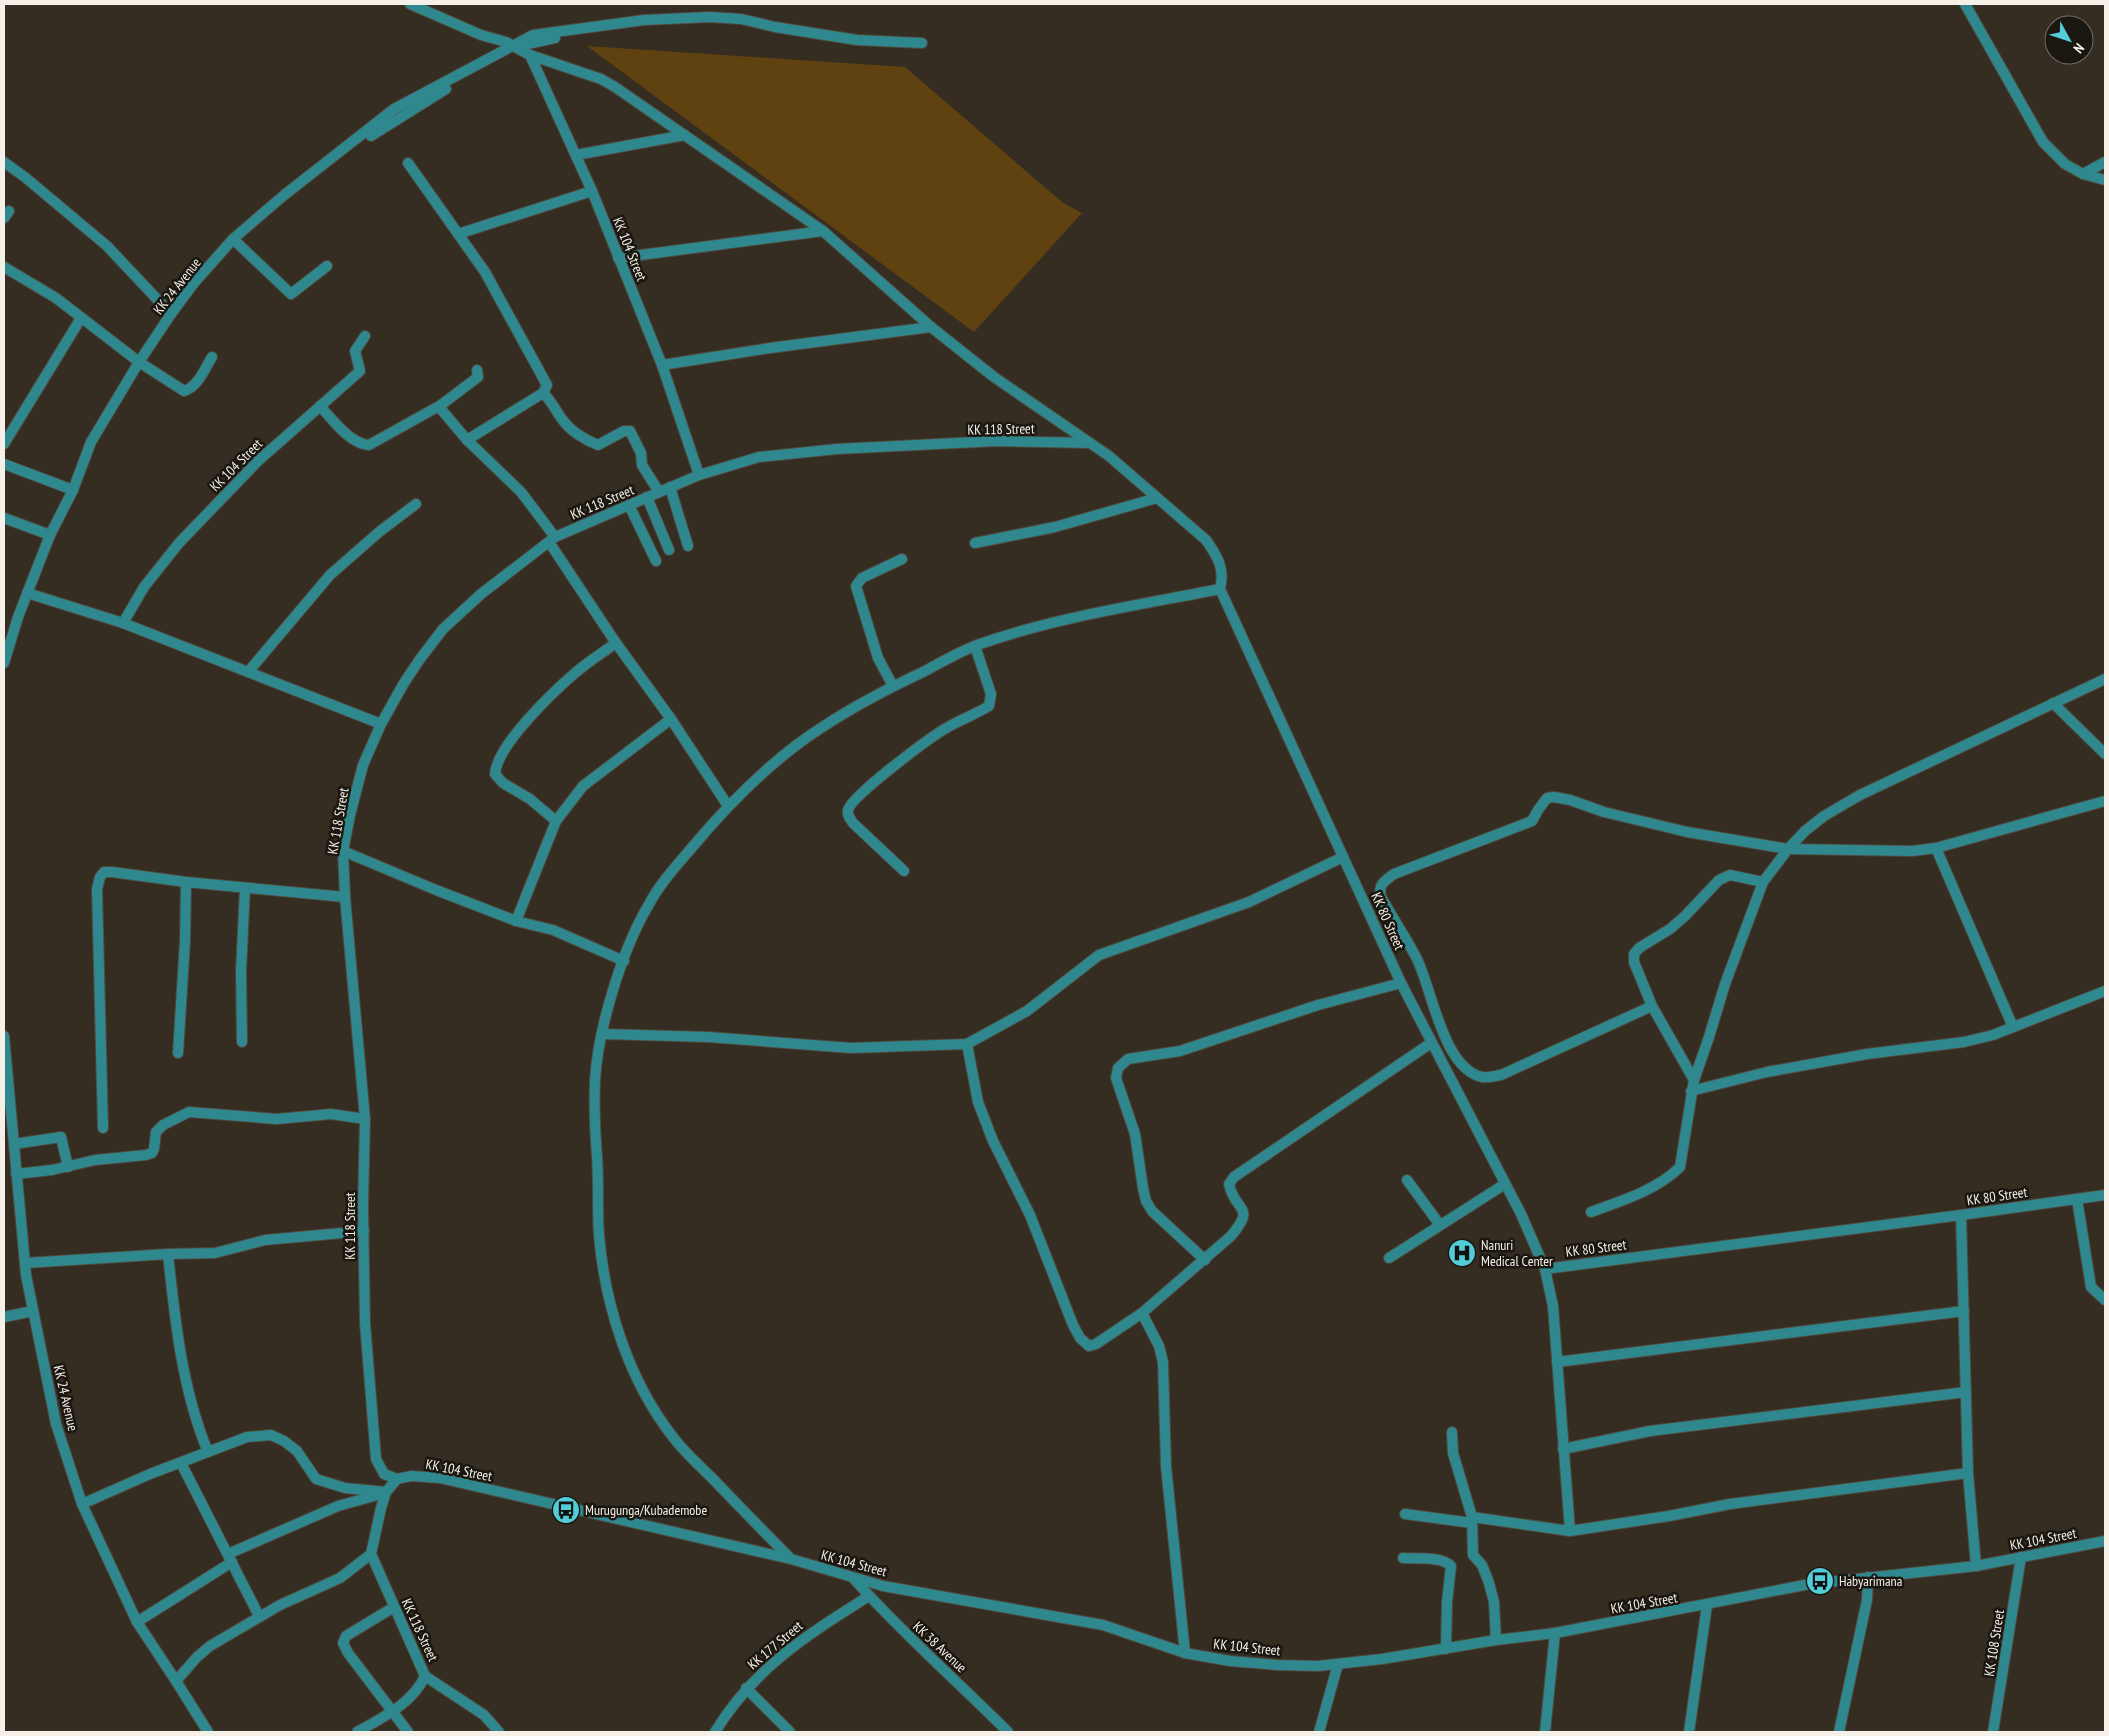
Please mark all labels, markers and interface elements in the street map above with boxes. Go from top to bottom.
north arrow [2044,15,2094,65]
text: N [2070,40,2088,57]
street label: KK 104 Street [609,214,651,284]
street label: KK 24 Avenue [149,254,205,318]
street label: KK 118 Street [967,419,1035,439]
street label: KK 104 Street [206,435,266,495]
street label: KK 118 Street [568,481,637,523]
street label: KK 118 Street [323,786,353,856]
street label: KK 80 Street [1367,889,1409,953]
street label: KK 80 Street [1966,1183,2029,1209]
street label: KK 118 Street [341,1192,359,1260]
street label: KK 80 Street [1565,1235,1628,1261]
place label: Nanuri Medical Center [1481,1236,1553,1270]
hospital icon: Nanuri Medical Center [1447,1238,1477,1268]
street label: KK 24 Avenue [50,1363,82,1433]
street label: KK 104 Street [424,1455,494,1485]
bus stop icon: Murugunga/Kubademobe [551,1495,581,1525]
place label: Murugunga/Kubademobe [585,1501,707,1519]
street label: KK 104 Street [2008,1524,2078,1554]
street label: KK 104 Street [819,1546,889,1580]
bus stop icon: Habyarimana [1805,1566,1835,1596]
place label: Habyarimana [1839,1572,1902,1590]
street label: KK 104 Street [1609,1588,1679,1618]
street label: KK 118 Street [398,1596,442,1664]
street label: KK 108 Street [1980,1608,2008,1678]
street label: KK 177 Street [744,1617,806,1673]
street label: KK 38 Avenue [909,1618,971,1677]
street label: KK 104 Street [1213,1635,1282,1659]

